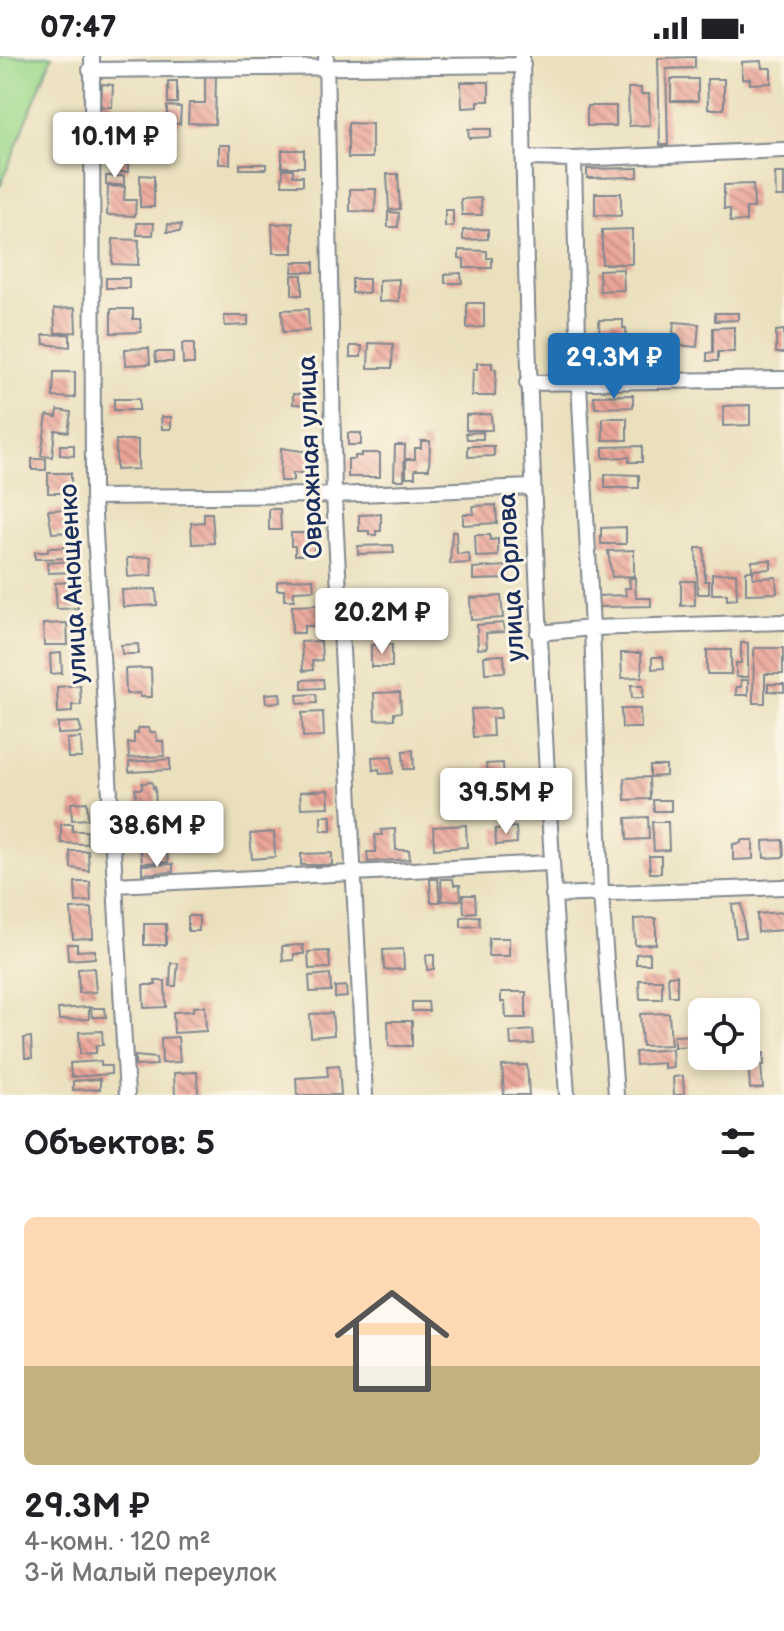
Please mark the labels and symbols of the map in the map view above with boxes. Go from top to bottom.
pin: 10.1M ₽ [41,112,189,180]
pin: 29.3M ₽ [540,333,688,401]
street label: Овражная улица [292,355,330,559]
street label: улица Анощенко [53,483,95,685]
street label: улица Орлова [492,492,532,662]
pin: 20.2M ₽ [308,588,456,656]
pin: 39.5M ₽ [432,768,580,836]
pin: 38.6M ₽ [83,801,231,869]

